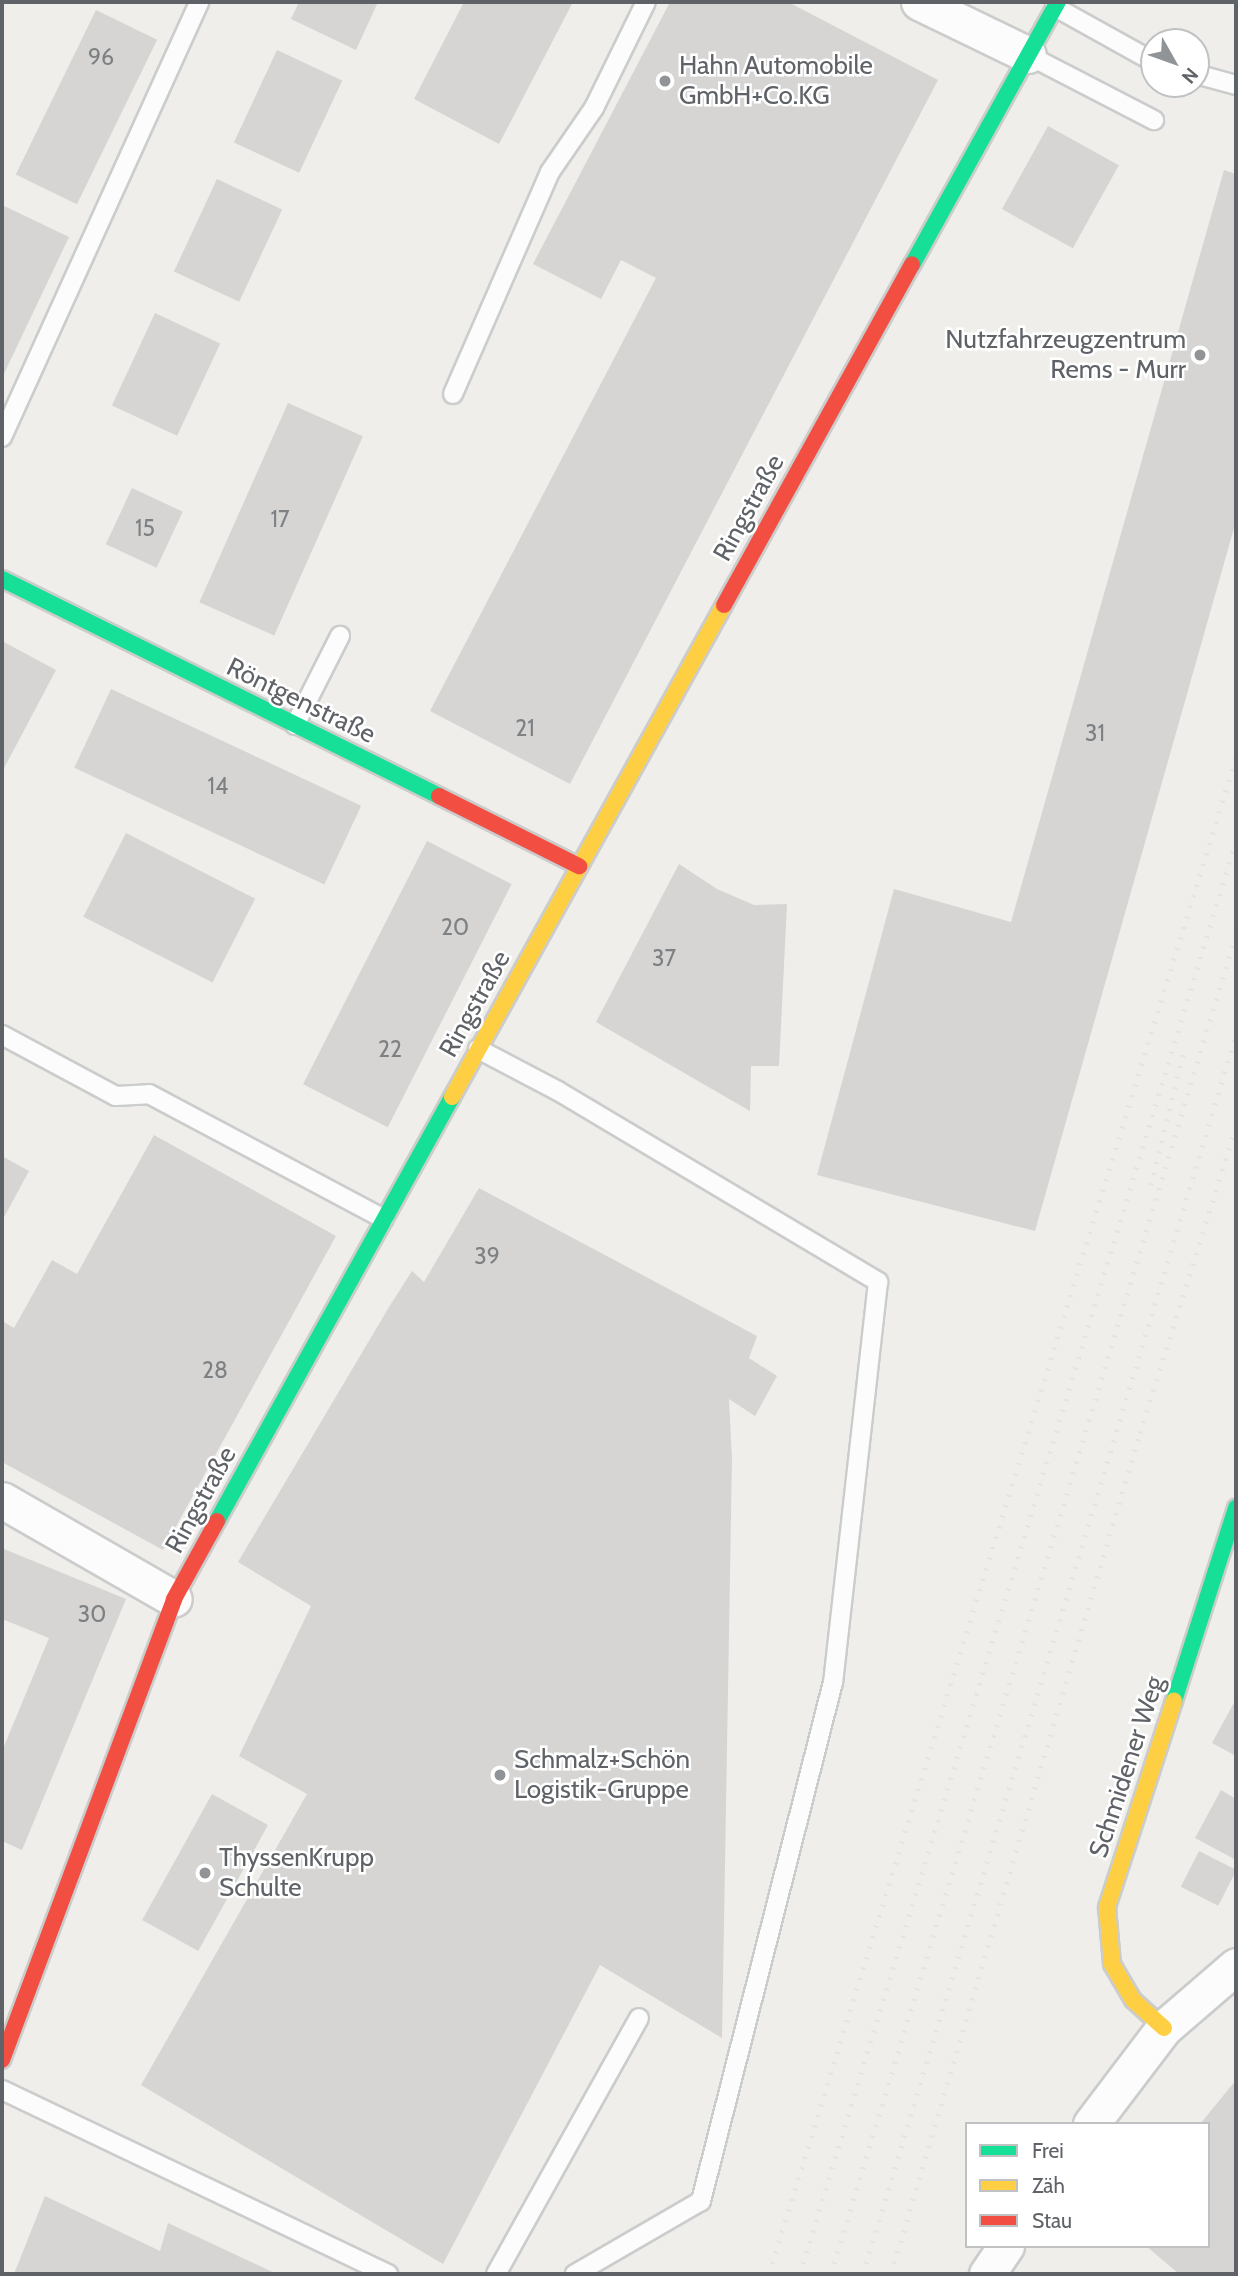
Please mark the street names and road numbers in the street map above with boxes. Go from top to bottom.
street label: Ringstraße [707,449,791,567]
street label: Röntgenstraße [222,652,380,750]
street label: Ringstraße [433,945,517,1063]
street label: Ringstraße [159,1441,243,1559]
street label: Schmidener Weg [1083,1672,1171,1862]

